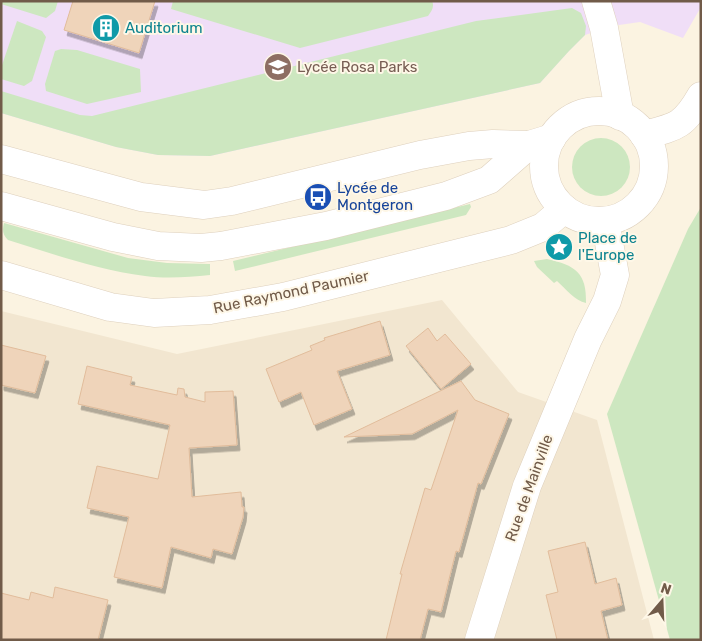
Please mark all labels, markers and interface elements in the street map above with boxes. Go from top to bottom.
building icon: Auditorium [91,13,121,43]
place label: Auditorium [125,19,203,37]
school or university icon: Lycée Rosa Parks [263,52,293,82]
place label: Lycée Rosa Parks [297,58,418,76]
place label: Lycée de Montgeron [337,179,413,214]
bus stop icon: Lycée de Montgeron [303,182,333,212]
place label: Place de l'Europe [578,229,637,264]
place icon: Place de l'Europe [544,232,574,262]
street label: Rue Raymond Paumier [212,267,371,317]
street label: Rue de Mainville [501,432,557,544]
north arrow [637,576,687,626]
text: N [659,580,674,599]

